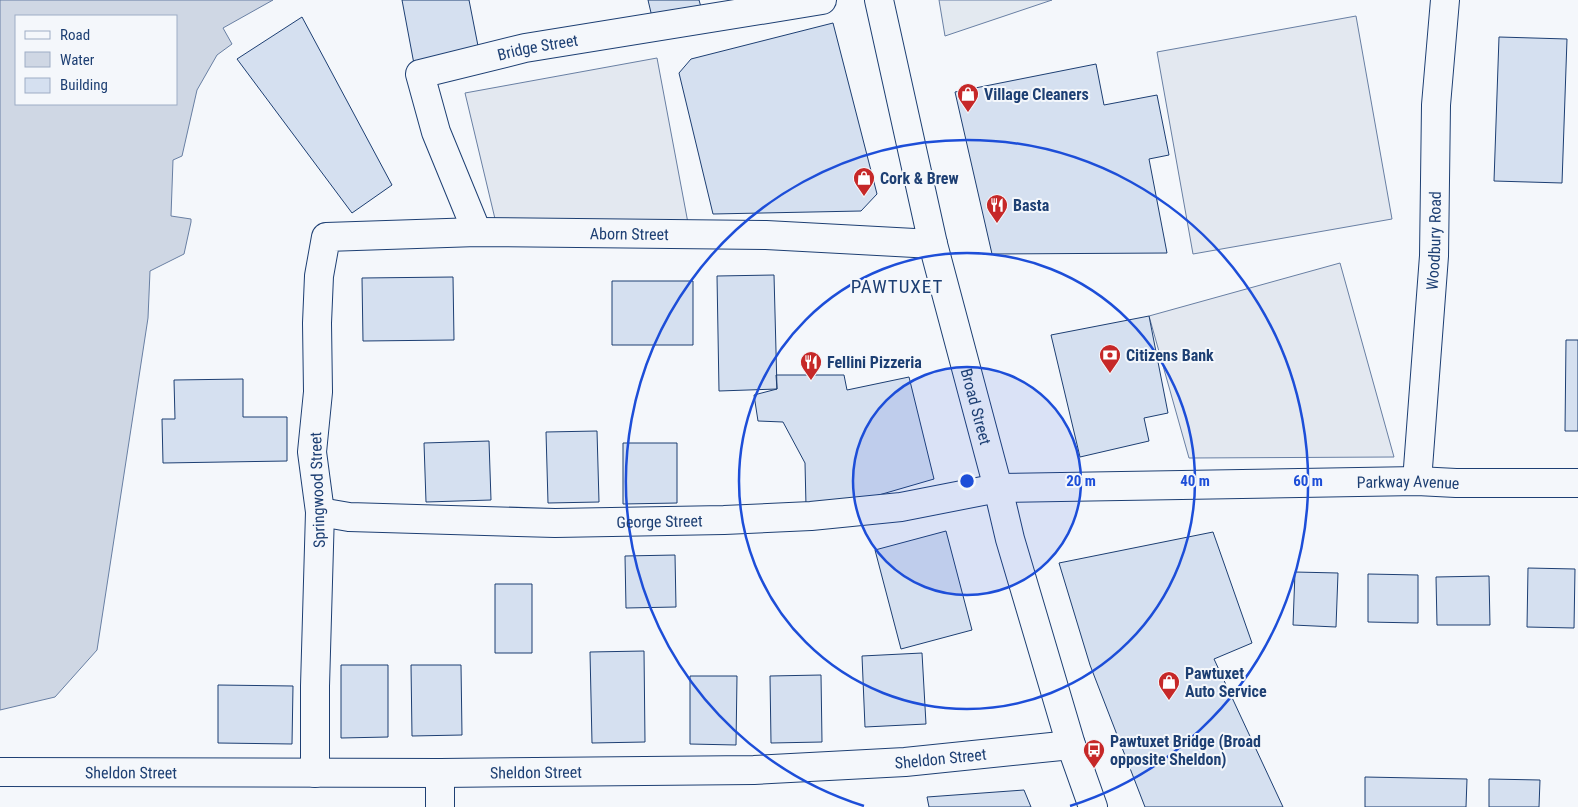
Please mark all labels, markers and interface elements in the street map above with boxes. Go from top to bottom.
legend [15,15,178,105]
text: Road [60,26,90,44]
street label: Bridge Street [495,31,580,65]
text: Water [60,51,95,69]
text: Building [60,76,108,94]
shop icon: Village Cleaners [956,82,980,113]
place label: Village Cleaners [984,85,1089,104]
shop icon: Cork & Brew [852,166,876,197]
place label: Cork & Brew [880,169,959,188]
street label: Woodbury Road [1422,191,1445,291]
restaurant icon: Basta [985,193,1009,224]
place label: Basta [1013,196,1050,215]
street label: Aborn Street [590,224,669,244]
district label: PAWTUXET [851,275,943,298]
bank icon: Citizens Bank [1098,343,1122,374]
place label: Citizens Bank [1126,346,1214,365]
restaurant icon: Fellini Pizzeria [799,350,823,381]
place label: Fellini Pizzeria [827,353,922,372]
street label: Broad Street [957,366,995,447]
street label: Springwood Street [306,431,329,548]
centre of rings [958,472,976,490]
text: 20 m [1066,472,1096,490]
text: 40 m [1180,472,1210,490]
text: 60 m [1293,472,1323,490]
street label: Parkway Avenue [1356,472,1460,493]
street label: George Street [616,511,703,532]
place label: Pawtuxet Auto Service [1185,664,1267,701]
shop icon: Pawtuxet Auto Service [1157,670,1181,701]
place label: Pawtuxet Bridge (Broad opposite Sheldon) [1110,732,1261,769]
bus stop icon: Pawtuxet Bridge (Broad opposite Sheldon) [1082,738,1106,769]
street label: Sheldon Street [894,745,988,773]
street label: Sheldon Street [85,763,177,782]
street label: Sheldon Street [490,763,582,783]

